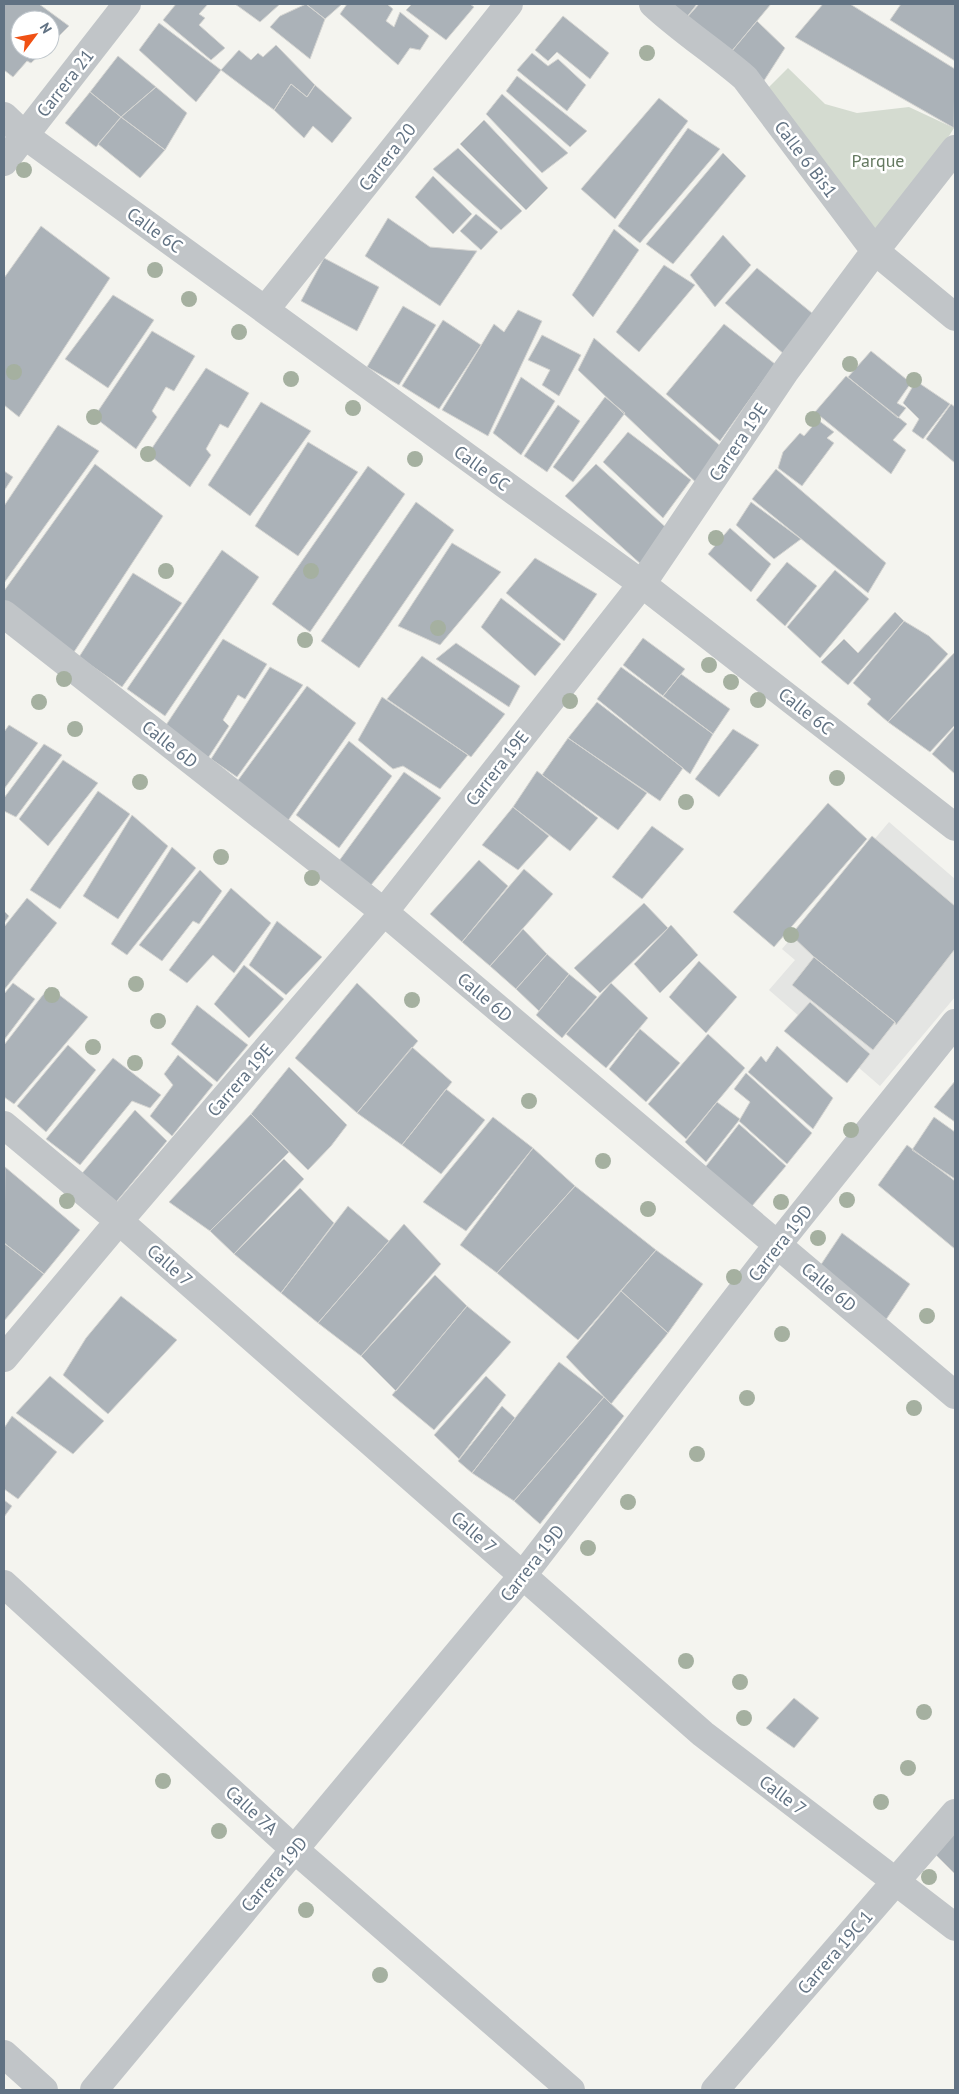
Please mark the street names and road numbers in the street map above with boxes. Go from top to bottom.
street label: Carrera 21 [31,44,99,122]
street label: Calle 6 Bis1 [770,116,842,202]
street label: Carrera 20 [353,118,421,196]
street label: Calle 6C [123,202,187,258]
street label: Carrera 19E [703,399,773,485]
street label: Calle 6C [450,440,514,496]
street label: Calle 6C [774,682,838,740]
street label: Calle 6D [137,715,203,773]
street label: Carrera 19E [460,726,534,810]
street label: Calle 6D [453,967,517,1027]
street label: Carrera 19E [202,1039,278,1121]
street label: Carrera 19D [743,1200,817,1286]
street label: Calle 7 [142,1239,198,1291]
street label: Calle 6D [797,1257,861,1317]
street label: Calle 7 [446,1506,502,1558]
street label: Carrera 19D [495,1520,569,1606]
street label: Calle 7 [755,1770,811,1820]
street label: Calle 7A [221,1780,283,1840]
street label: Carrera 19D [236,1832,312,1916]
street label: Carrera 19C 1 [792,1905,878,1999]

